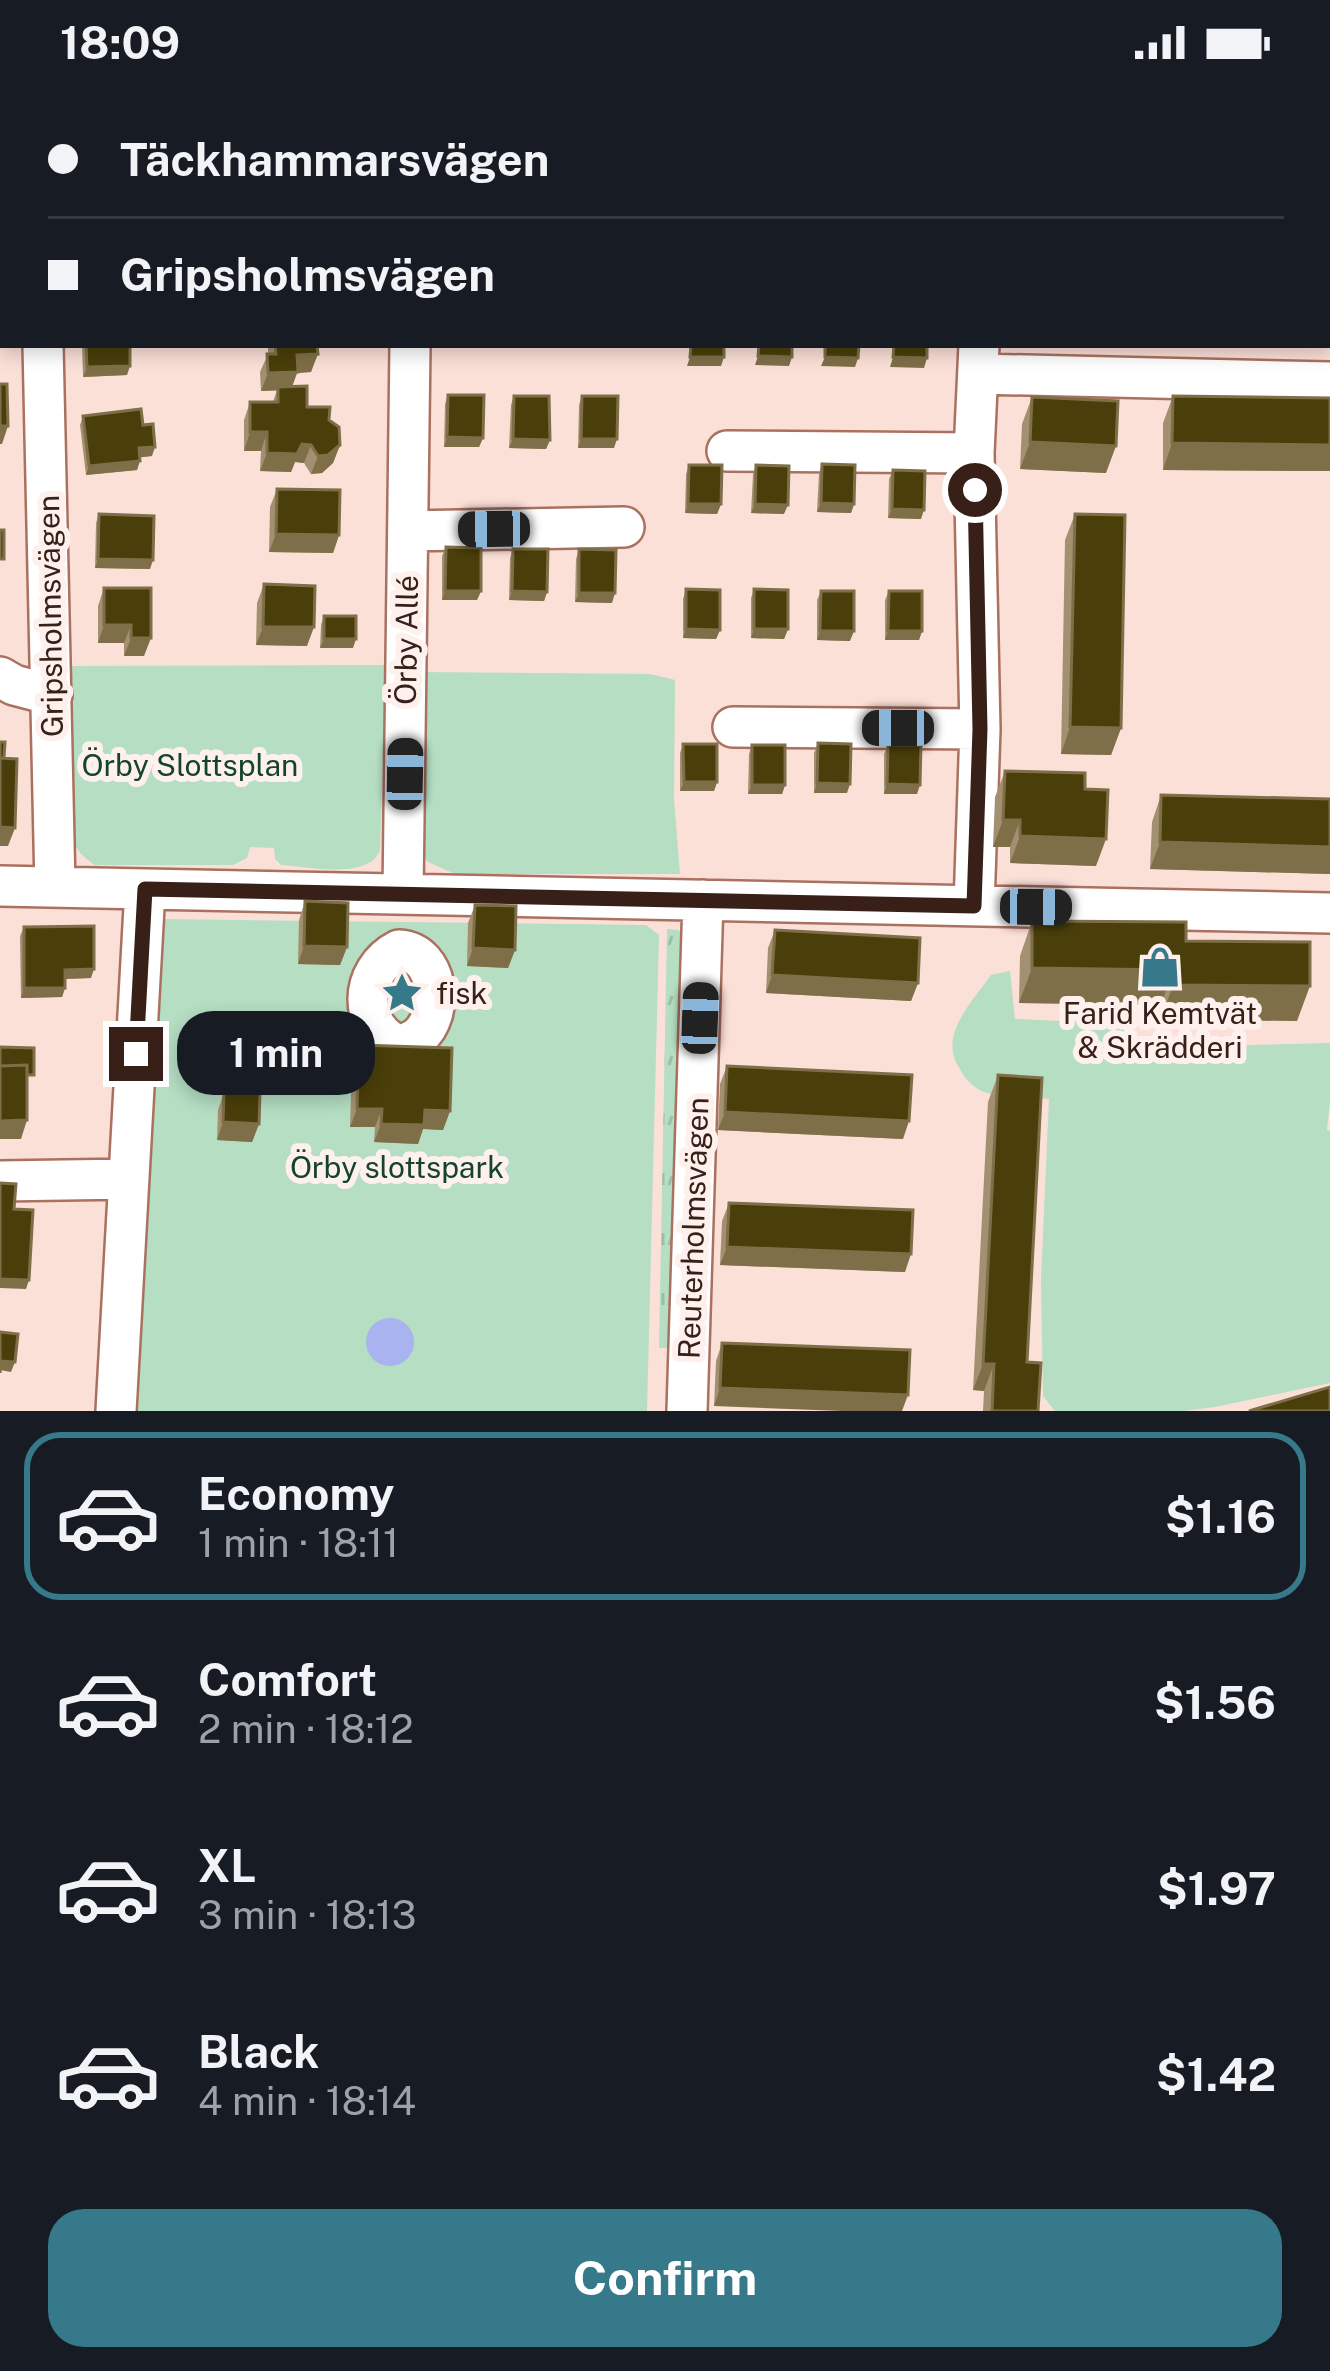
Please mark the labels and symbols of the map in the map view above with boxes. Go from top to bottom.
route start [948,463,1002,517]
street label: Gripsholmsvägen [30,495,70,737]
car [458,510,530,548]
street label: Örby Allé [387,575,425,705]
car [862,710,934,746]
car [386,738,424,810]
park label: Örby Slottsplan [82,747,298,783]
car [1000,888,1072,926]
shop icon: Farid Kemtvät & Skrädderi [1137,944,1183,990]
place icon: fisk [379,970,425,1016]
place label: fisk [436,975,487,1011]
car [681,981,719,1055]
place label: Farid Kemtvät & Skrädderi [1063,995,1257,1065]
callout: 1 min [178,1012,376,1096]
route end [109,1027,163,1081]
street label: Reuterholmsvägen [670,1096,716,1360]
park label: Örby slottspark [290,1149,504,1185]

